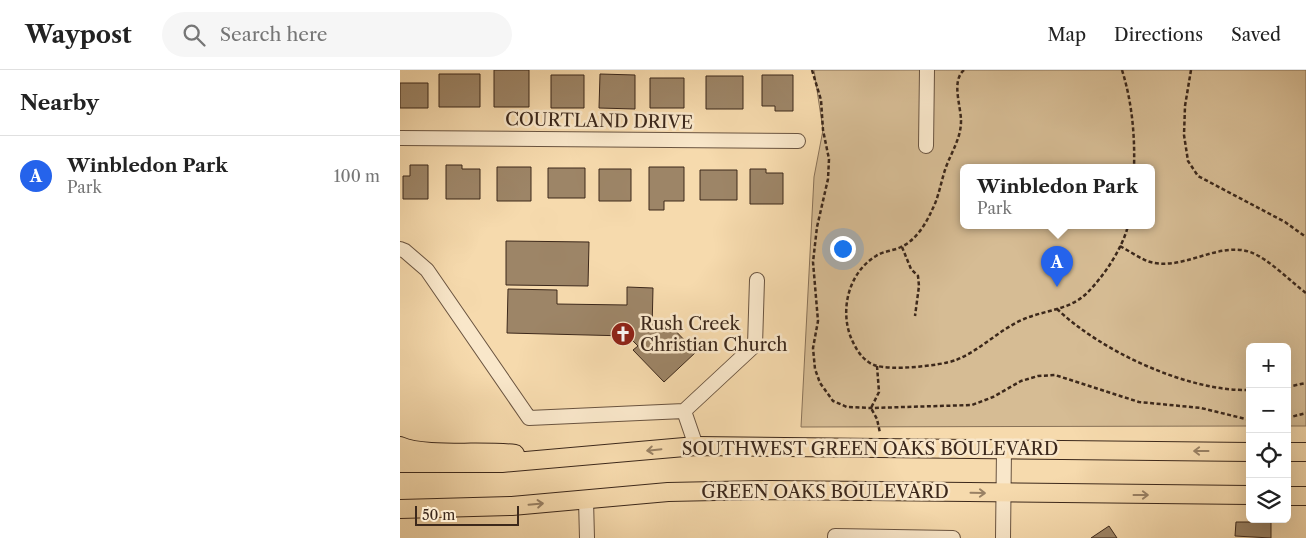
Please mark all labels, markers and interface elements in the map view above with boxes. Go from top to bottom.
search box [162,12,512,57]
text: Waypost [25,20,132,49]
icon: search [180,21,208,49]
text: Search here [220,23,327,46]
text: Map [1047,24,1086,46]
text: Directions [1114,24,1203,46]
text: Saved [1231,24,1281,46]
text: Nearby [20,90,99,115]
street label: COURTLAND DRIVE [505,108,693,134]
text: Winbledon Park [67,154,228,177]
popup [960,164,1155,229]
text: A [30,166,42,186]
text: 100 m [334,166,380,186]
text: Winbledon Park [977,175,1138,198]
text: Park [67,177,102,197]
text: Park [977,198,1012,218]
your location [830,236,856,262]
pin: A [1041,246,1073,287]
place label: Rush Creek Christian Church [640,313,788,356]
church icon: Rush Creek Christian Church [610,321,636,347]
map controls [1246,343,1291,523]
button: + [1246,343,1291,388]
button: − [1246,388,1291,433]
button: locate [1246,433,1291,478]
street label: SOUTHWEST GREEN OAKS BOULEVARD [682,438,1058,460]
one-way arrow [646,445,662,455]
one-way arrow [1193,446,1210,456]
button: layers [1246,478,1291,523]
street label: GREEN OAKS BOULEVARD [701,481,949,503]
one-way arrow [970,488,986,498]
one-way arrow [1132,490,1148,500]
one-way arrow [528,499,544,509]
scale bar [415,503,519,526]
text: 50 m [422,506,455,524]

